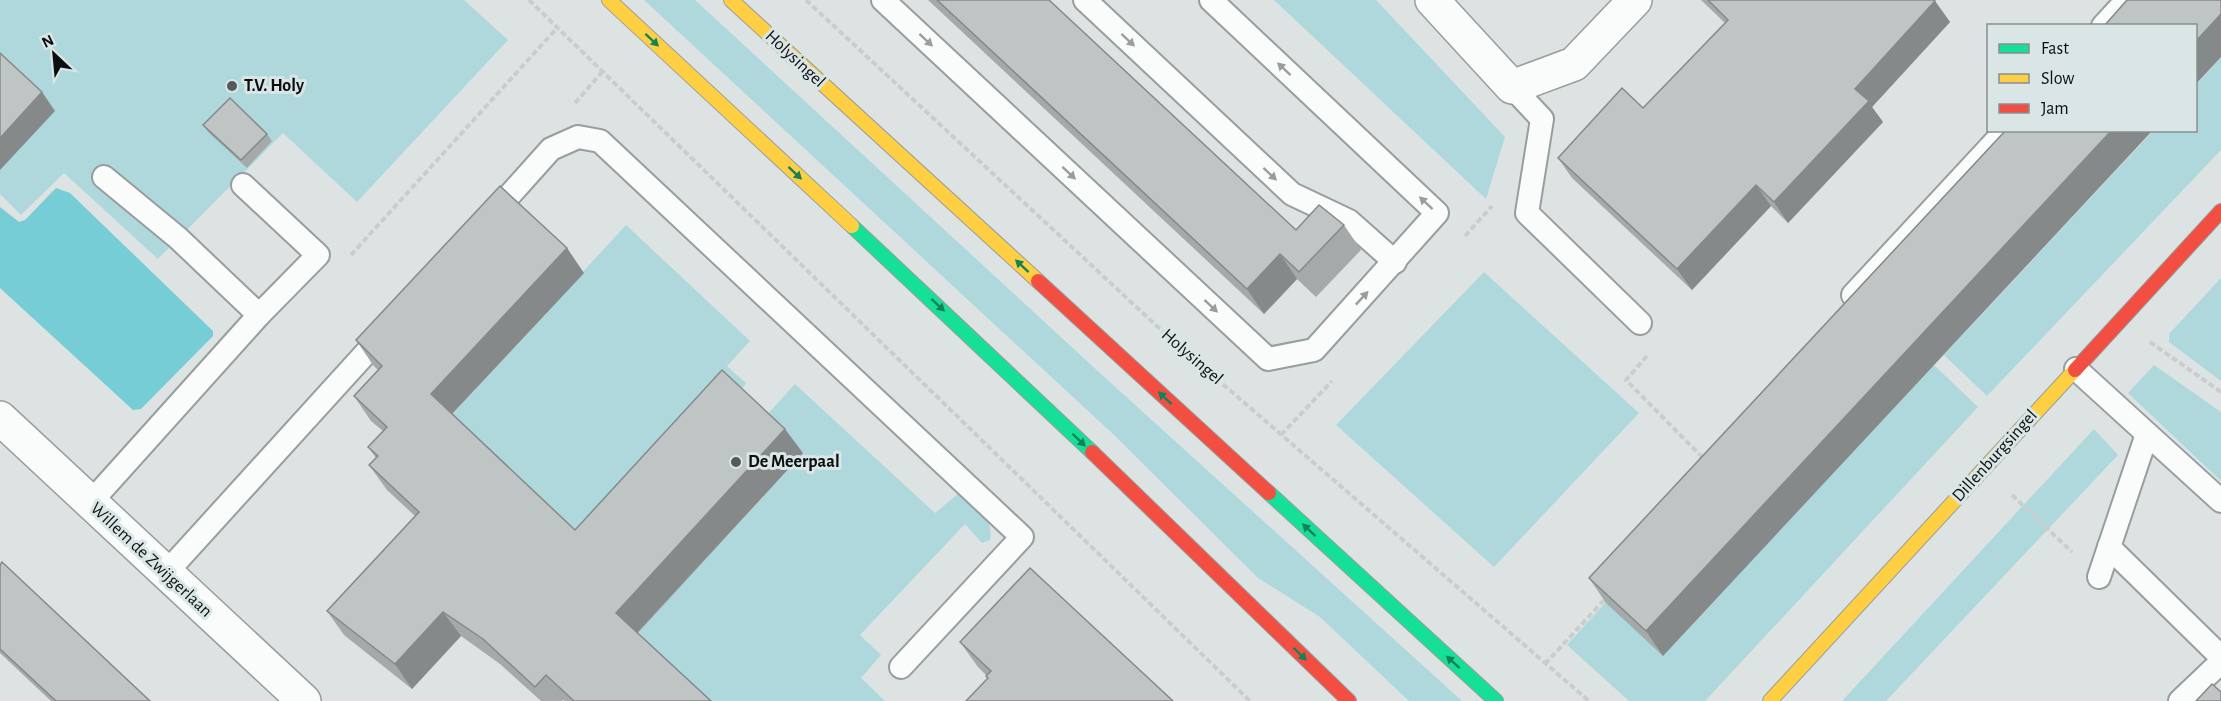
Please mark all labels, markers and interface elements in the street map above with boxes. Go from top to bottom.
north arrow [24,24,84,84]
legend [1987,24,2197,132]
street label: Holysingel [762,27,828,91]
text: N [39,32,56,51]
one-way arrow [644,33,659,46]
one-way arrow [918,33,933,46]
one-way arrow [1120,33,1135,47]
text: Fast [2041,40,2069,58]
one-way arrow [1277,63,1292,76]
text: Slow [2041,70,2074,88]
place label: T.V. Holy [244,77,305,95]
marker: T.V. Holy [225,79,239,93]
text: Jam [2041,100,2069,118]
one-way arrow [788,165,802,179]
one-way arrow [1061,166,1076,180]
one-way arrow [1262,166,1276,180]
one-way arrow [1419,196,1434,210]
one-way arrow [1014,259,1029,273]
one-way arrow [1355,290,1369,305]
one-way arrow [930,298,945,312]
one-way arrow [1204,299,1219,313]
street label: Holysingel [1158,326,1226,388]
one-way arrow [1158,392,1173,405]
street label: Dillenburgsingel [1949,406,2041,506]
one-way arrow [1072,432,1086,446]
place label: De Meerpaal [748,453,840,471]
marker: De Meerpaal [729,455,743,469]
street label: Willem de Zwijgerlaan [87,499,215,621]
one-way arrow [1301,523,1316,537]
one-way arrow [1293,646,1307,660]
one-way arrow [1446,656,1461,669]

